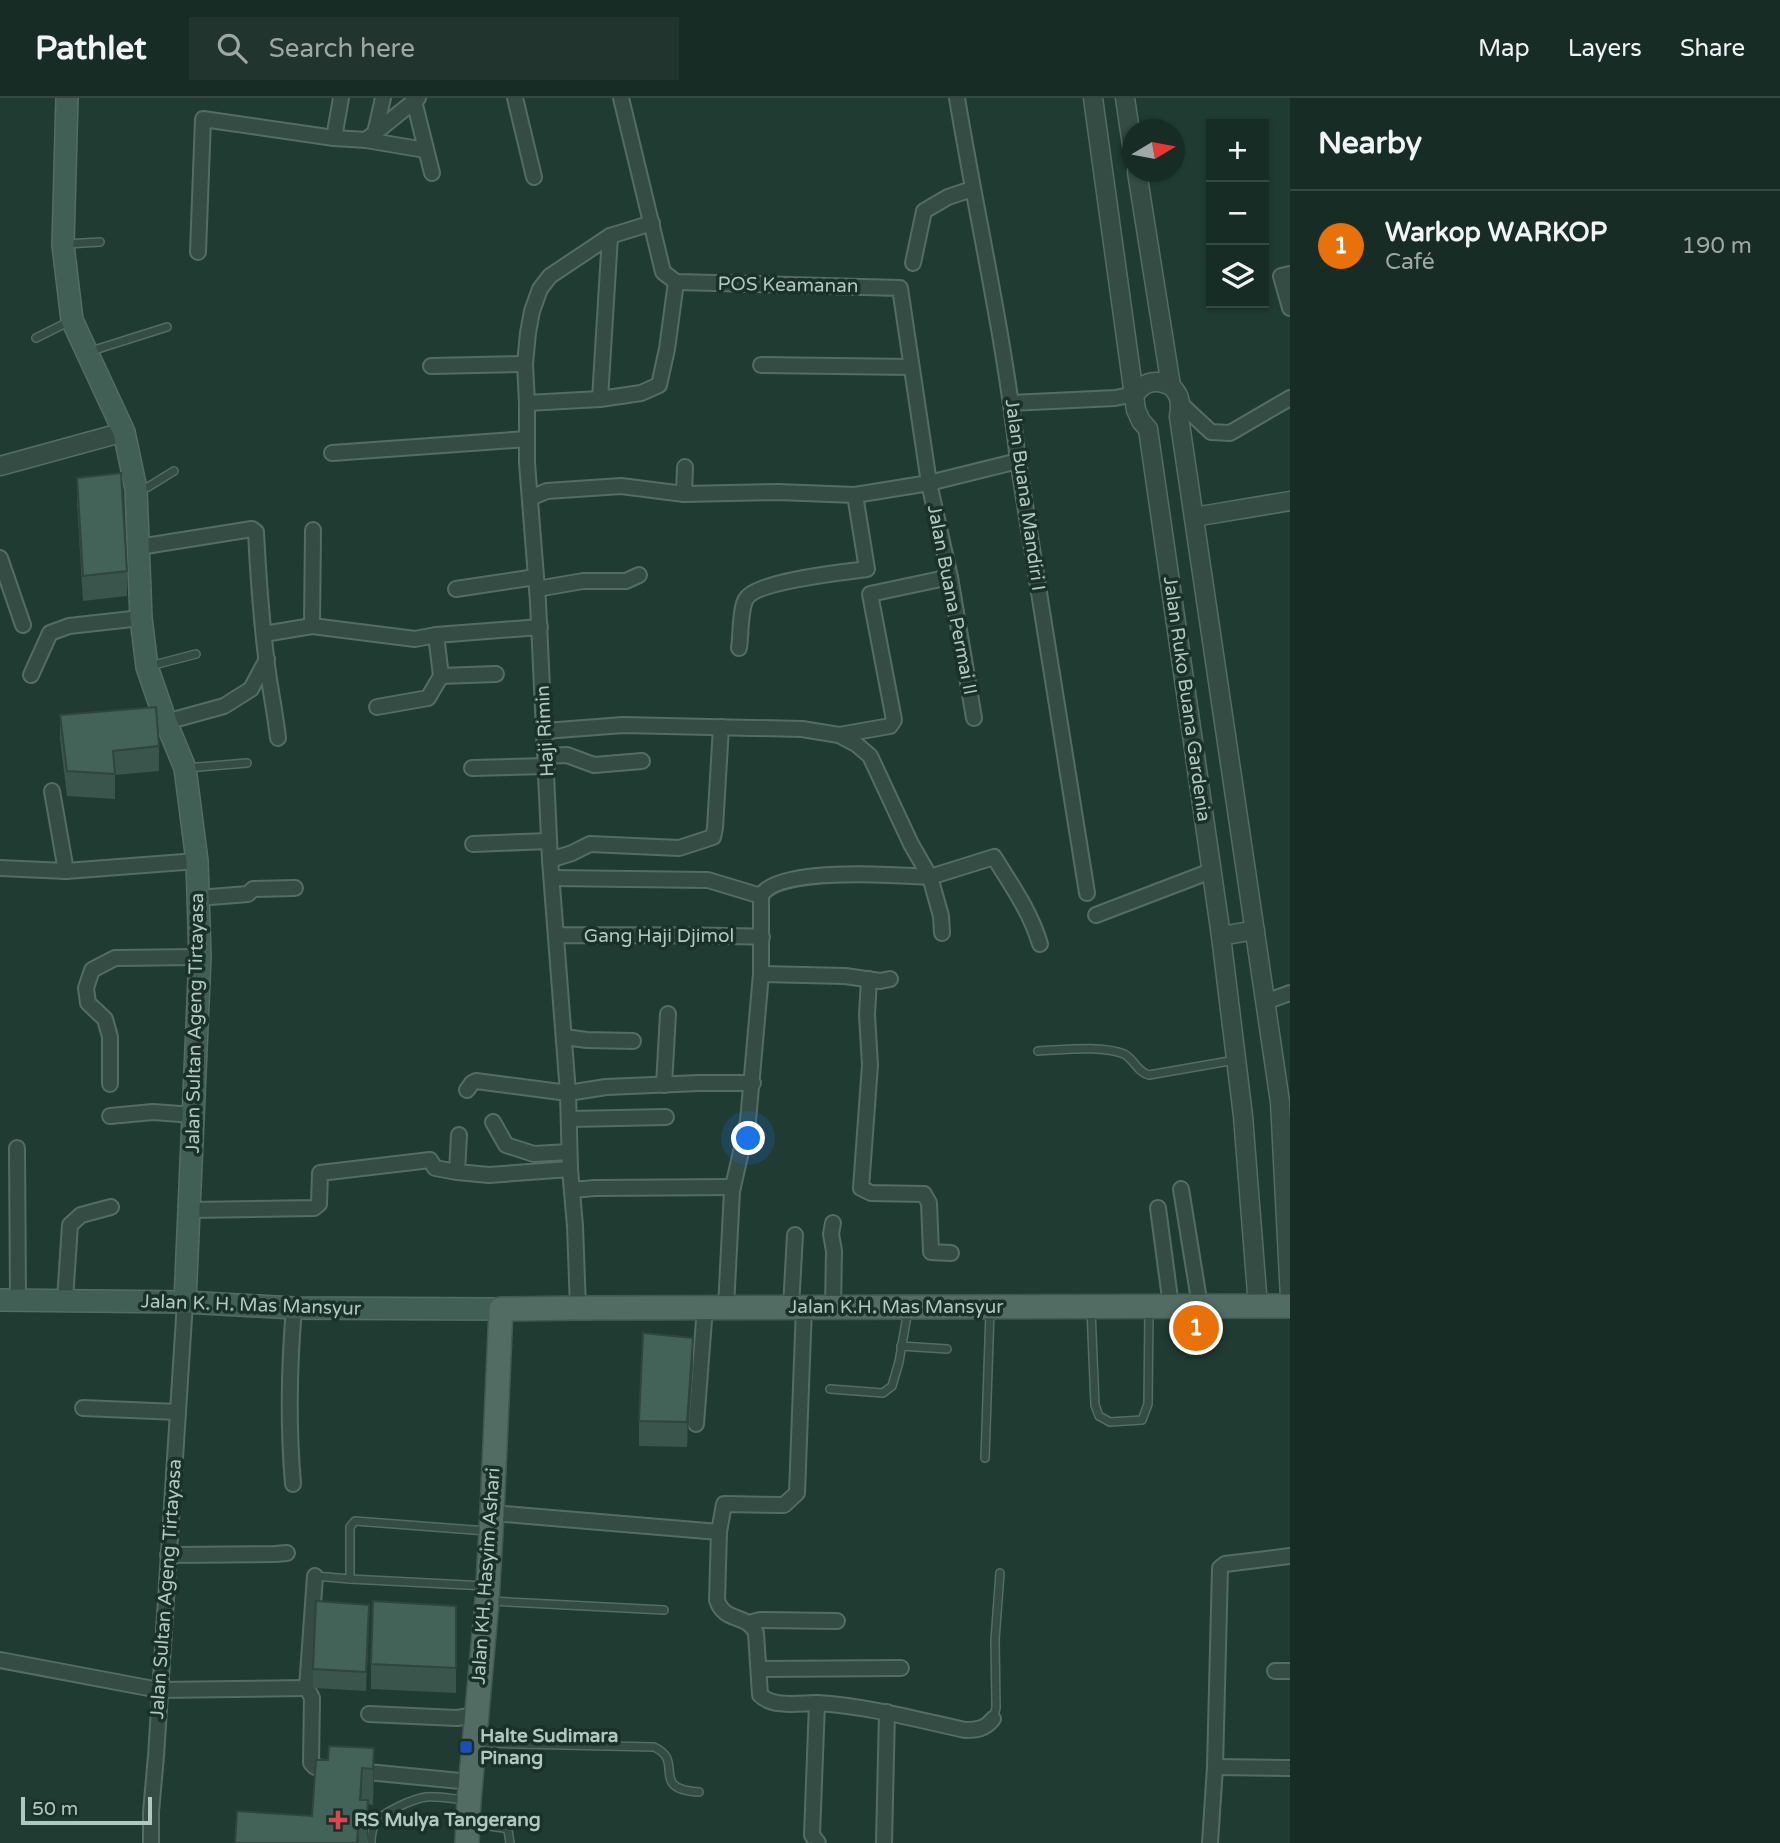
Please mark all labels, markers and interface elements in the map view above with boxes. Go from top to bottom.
search box [189,17,679,80]
text: Pathlet [35,29,147,68]
icon: search [213,29,251,67]
text: Search here [269,33,415,64]
text: Map [1478,34,1530,63]
text: Layers [1568,34,1642,63]
text: Share [1680,34,1745,63]
north arrow [1122,119,1185,182]
map controls [1206,119,1269,308]
button: + [1206,119,1269,182]
text: Nearby [1318,125,1422,162]
button: − [1206,182,1269,245]
text: Warkop WARKOP [1385,217,1607,248]
text: 1 [1334,232,1348,260]
text: 190 m [1682,232,1752,260]
button: layers [1206,245,1269,308]
text: Café [1385,248,1435,276]
street label: POS Keamanan [717,273,859,297]
street label: Jalan Buana Mandiri I [1001,398,1049,592]
street label: Jalan Buana Permai II [923,503,981,697]
street label: Jalan Ruko Buana Gardenia [1159,575,1215,823]
street label: Haji Rimin [532,685,558,777]
street label: Jalan Sultan Ageng Tirtayasa [182,892,208,1154]
street label: Gang Haji Djimol [584,925,734,947]
your location [731,1121,765,1155]
street label: Jalan K. H. Mas Mansyur [141,1290,362,1320]
street label: Jalan K.H. Mas Mansyur [788,1296,1004,1318]
pin: 1 [1173,1302,1219,1354]
street label: Jalan Sultan Ageng Tirtayasa [146,1458,186,1720]
street label: Jalan KH. Hasyim Ashari [467,1467,505,1685]
place label: Halte Sudimara Pinang [480,1725,618,1770]
marker: Halte Sudimara Pinang [458,1739,474,1755]
scale bar [21,1794,152,1826]
text: 50 m [32,1798,78,1820]
place label: RS Mulya Tangerang [354,1809,541,1832]
marker: RS Mulya Tangerang [328,1810,348,1830]

